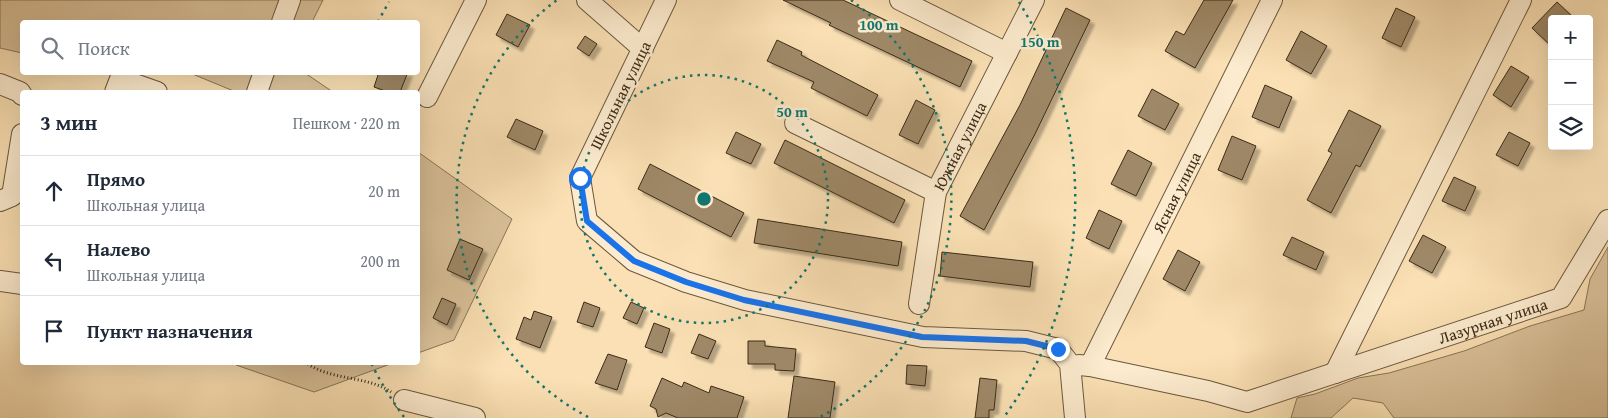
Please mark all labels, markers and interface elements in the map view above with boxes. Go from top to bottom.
text: 100 m [859,14,899,35]
map controls [1548,15,1593,150]
button: + [1548,15,1593,60]
search box [20,20,420,75]
text: 150 m [1020,31,1060,52]
icon: search [38,34,66,62]
text: Поиск [78,34,130,62]
street label: Школьная улица [583,36,657,153]
button: − [1548,60,1593,105]
street label: Южная улица [927,97,992,195]
text: 50 m [776,101,808,122]
button: layers [1548,105,1593,150]
text: 3 мин [40,107,97,138]
text: Пешком · 220 m [293,111,400,135]
street label: Ясная улица [1146,147,1207,238]
text: Прямо [87,165,145,193]
route start [569,167,592,190]
icon: ahead [40,177,68,205]
text: 20 m [368,179,400,203]
centre of rings [695,190,713,208]
text: Школьная улица [87,193,205,217]
text: Налево [87,235,150,263]
icon: left [40,247,68,275]
text: 200 m [360,249,400,273]
text: Школьная улица [87,263,205,287]
street label: Лазурная улица [1435,291,1551,350]
icon: arrive [40,317,68,345]
text: Пункт назначения [87,317,253,345]
route end [1047,338,1070,361]

